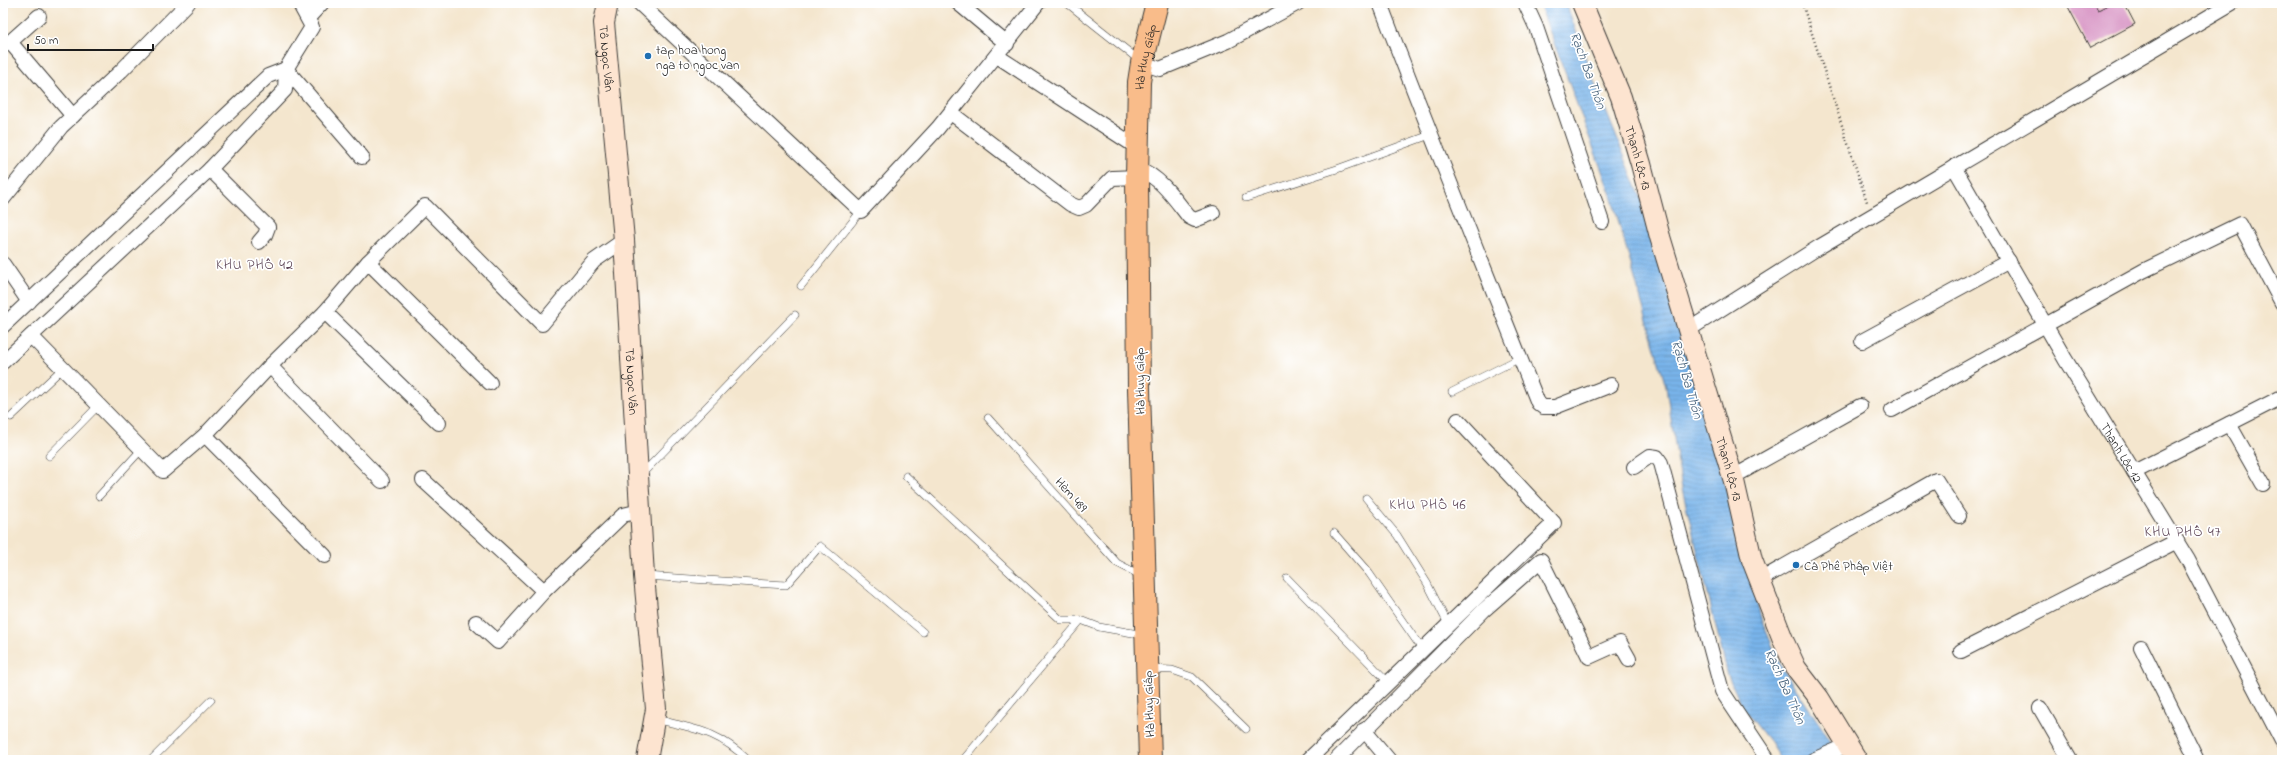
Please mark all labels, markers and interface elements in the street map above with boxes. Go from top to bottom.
street label: Hà Huy Giáp [1131,22,1162,90]
street label: Tô Ngọc Vân [593,24,618,93]
scale bar [28,26,153,52]
water label: Rạch Ba Thôn [1564,29,1612,113]
text: 50 m [34,32,58,50]
place label: tap hoa hong nga to ngoc van [656,41,739,76]
marker: tap hoa hong nga to ngoc van [643,51,653,61]
street label: Thạnh Lộc 13 [1619,124,1655,192]
district label: KHU PHỐ 42 [216,255,294,276]
water label: Rạch Ba Thôn [1665,338,1708,422]
street label: Hà Huy Giáp [1130,347,1152,415]
street label: Tô Ngọc Vân [619,348,642,416]
street label: Thạnh Lộc 12 [2095,419,2147,487]
street label: Thạnh Lộc 13 [1710,434,1746,503]
street label: Hèm 489 [1050,473,1092,517]
district label: KHU PHỐ 46 [1389,495,1467,516]
district label: KHU PHỐ 47 [2145,522,2221,543]
place label: Cà Phê Pháp Việt [1804,557,1894,576]
marker: Cà Phê Pháp Việt [1791,560,1801,570]
water label: Rạch Ba Thôn [1759,645,1811,729]
street label: Hà Huy Giáp [1139,670,1161,738]

